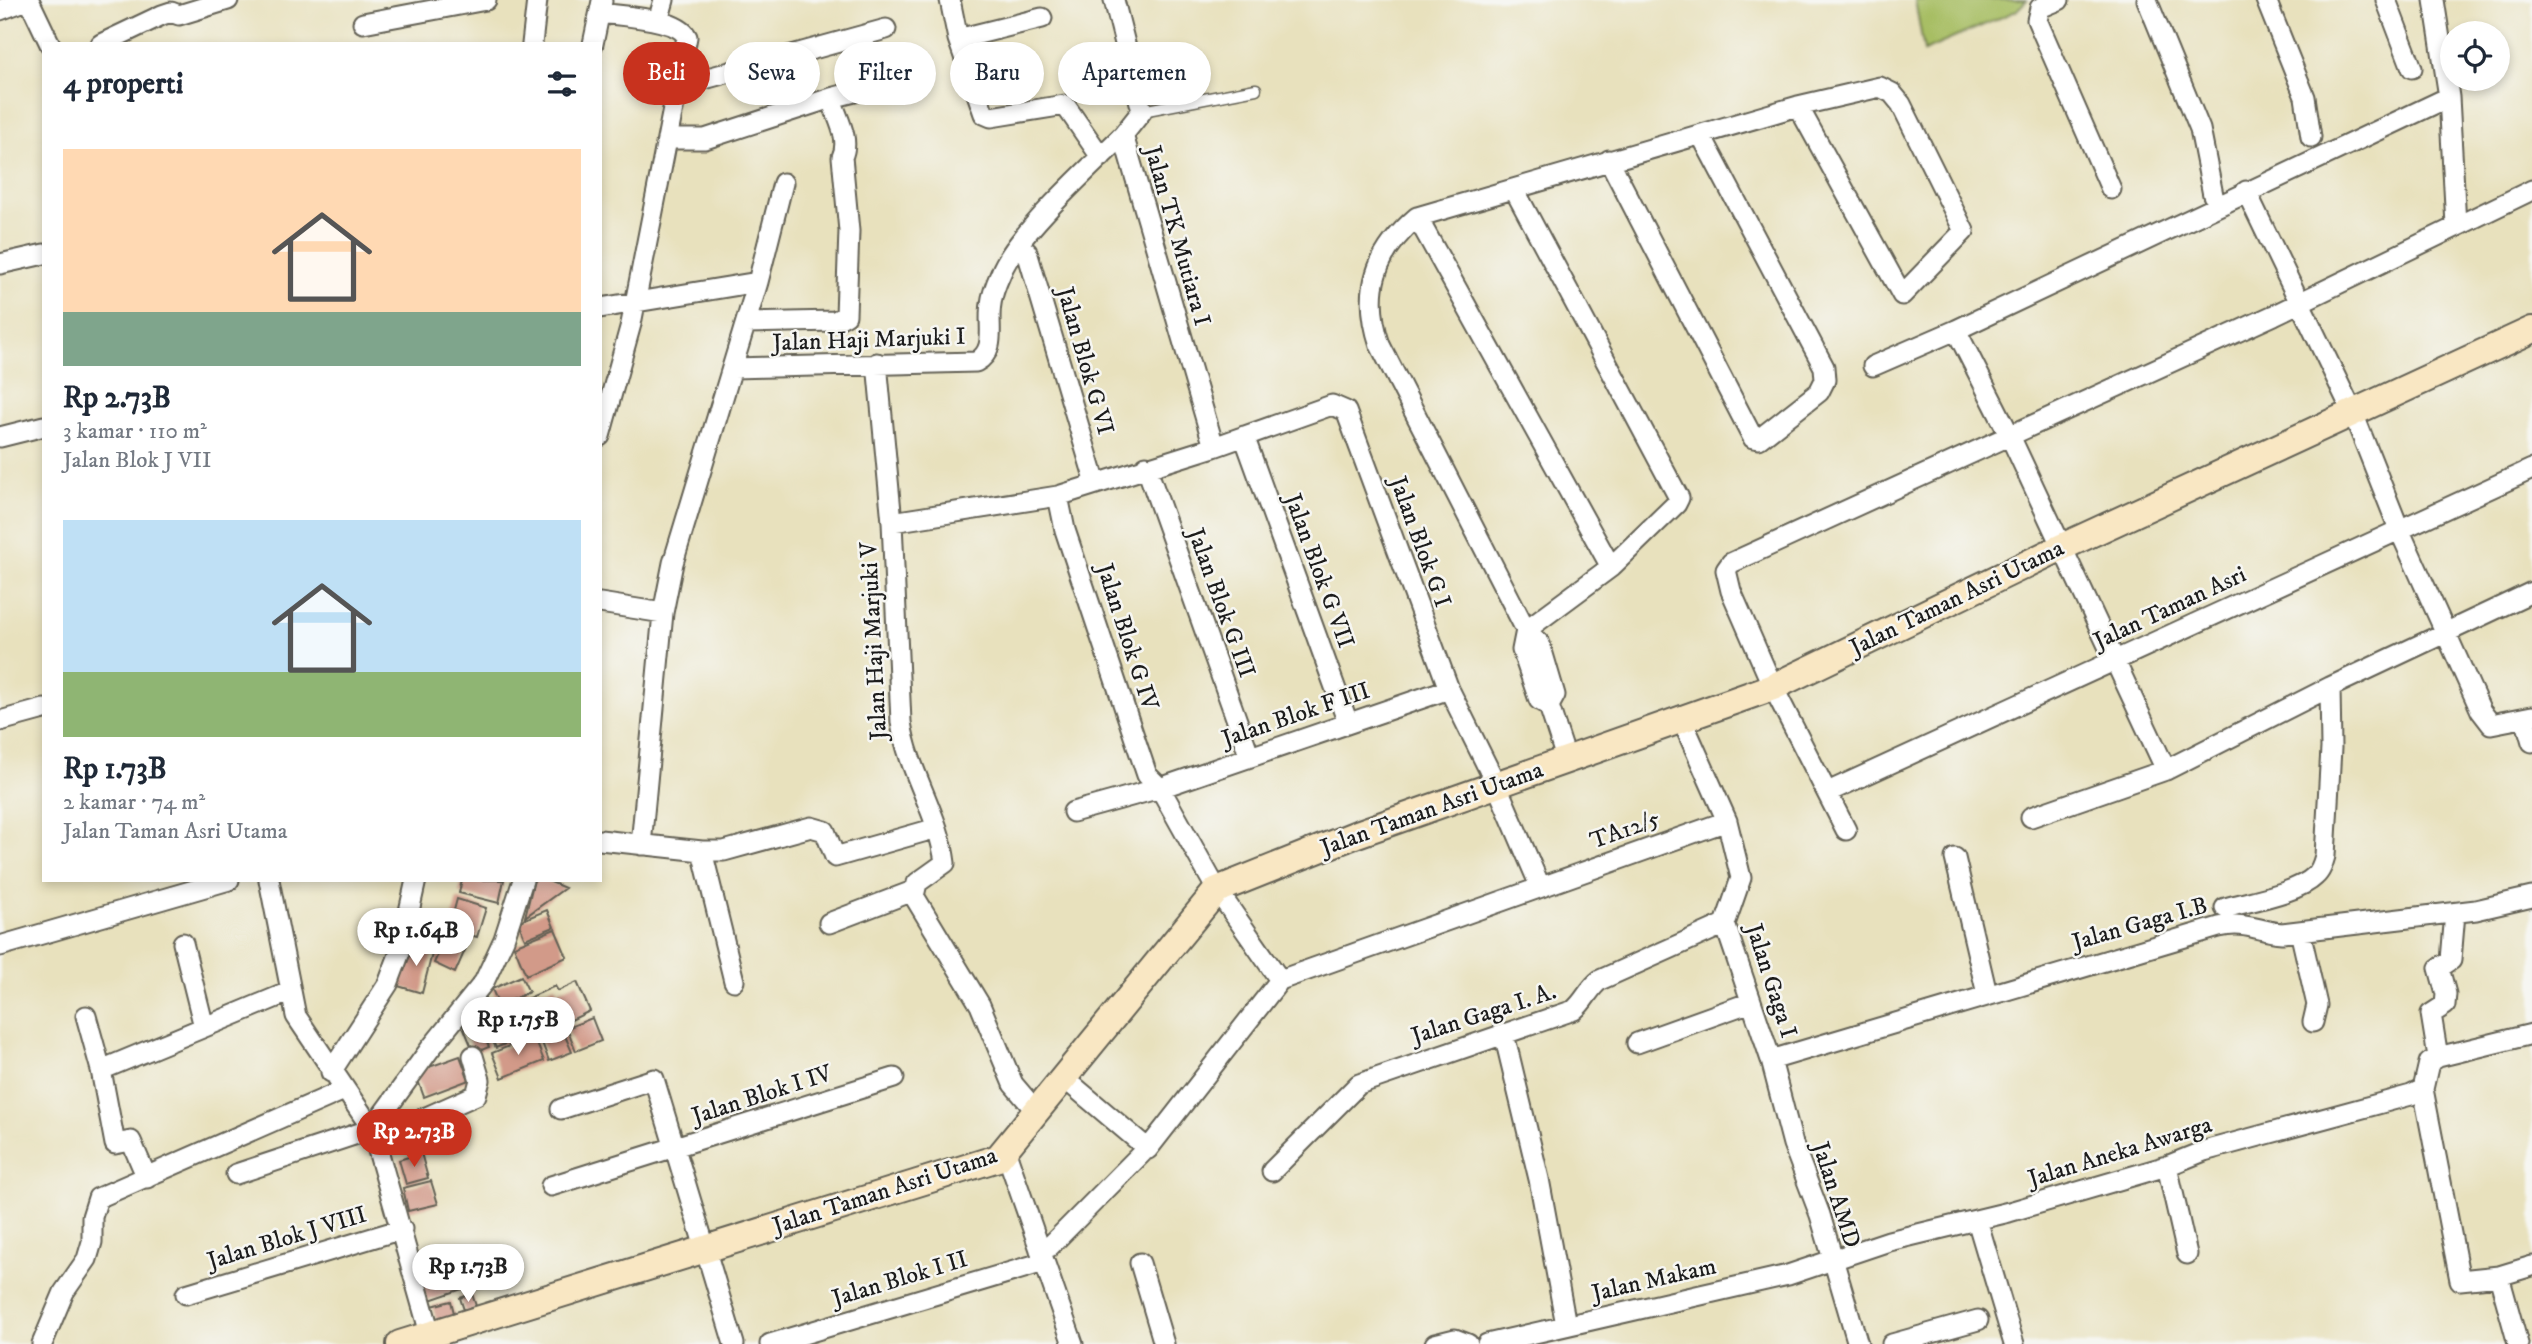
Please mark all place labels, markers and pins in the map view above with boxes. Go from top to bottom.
pin: Rp 1.64B [344,908,488,968]
pin: Rp 1.75B [446,998,590,1057]
pin: Rp 2.73B [342,1110,486,1169]
pin: Rp 1.73B [396,1244,540,1304]

